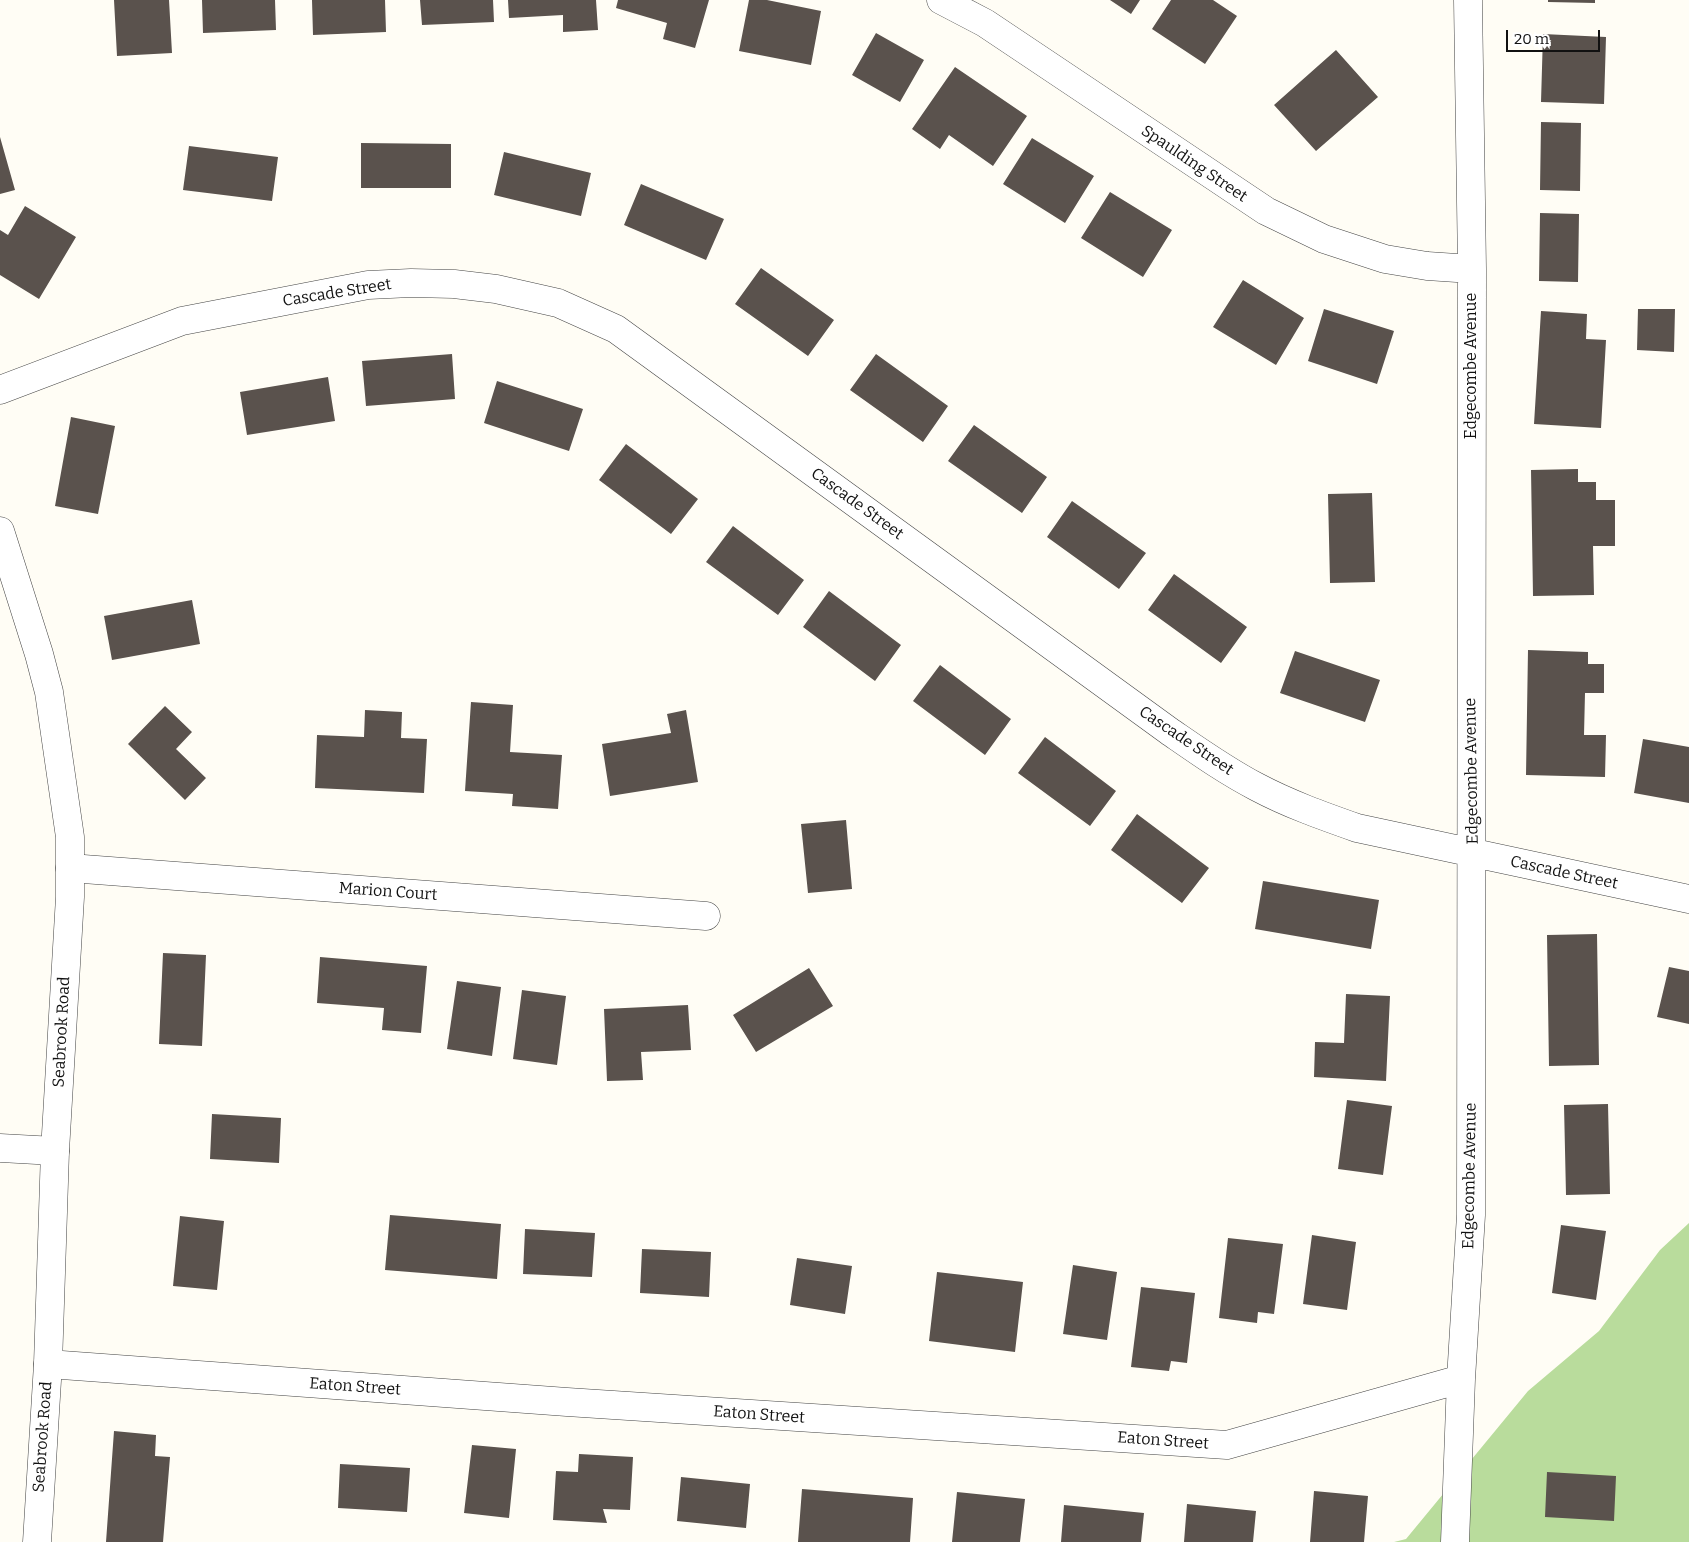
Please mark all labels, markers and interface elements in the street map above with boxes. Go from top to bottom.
scale bar [1509,20,1603,52]
text: 20 m [1514,30,1549,48]
street label: Spaulding Street [1137,121,1251,207]
street label: Cascade Street [281,275,393,311]
street label: Edgecombe Avenue [1462,293,1482,439]
street label: Cascade Street [807,464,907,544]
street label: Edgecombe Avenue [1461,698,1483,844]
street label: Cascade Street [1135,702,1237,780]
street label: Cascade Street [1508,852,1620,894]
street label: Marion Court [338,879,438,905]
street label: Seabrook Road [50,976,74,1088]
street label: Edgecombe Avenue [1459,1103,1481,1249]
street label: Eaton Street [309,1374,401,1400]
street label: Seabrook Road [30,1381,56,1493]
street label: Eaton Street [713,1402,805,1428]
street label: Eaton Street [1117,1428,1209,1454]

